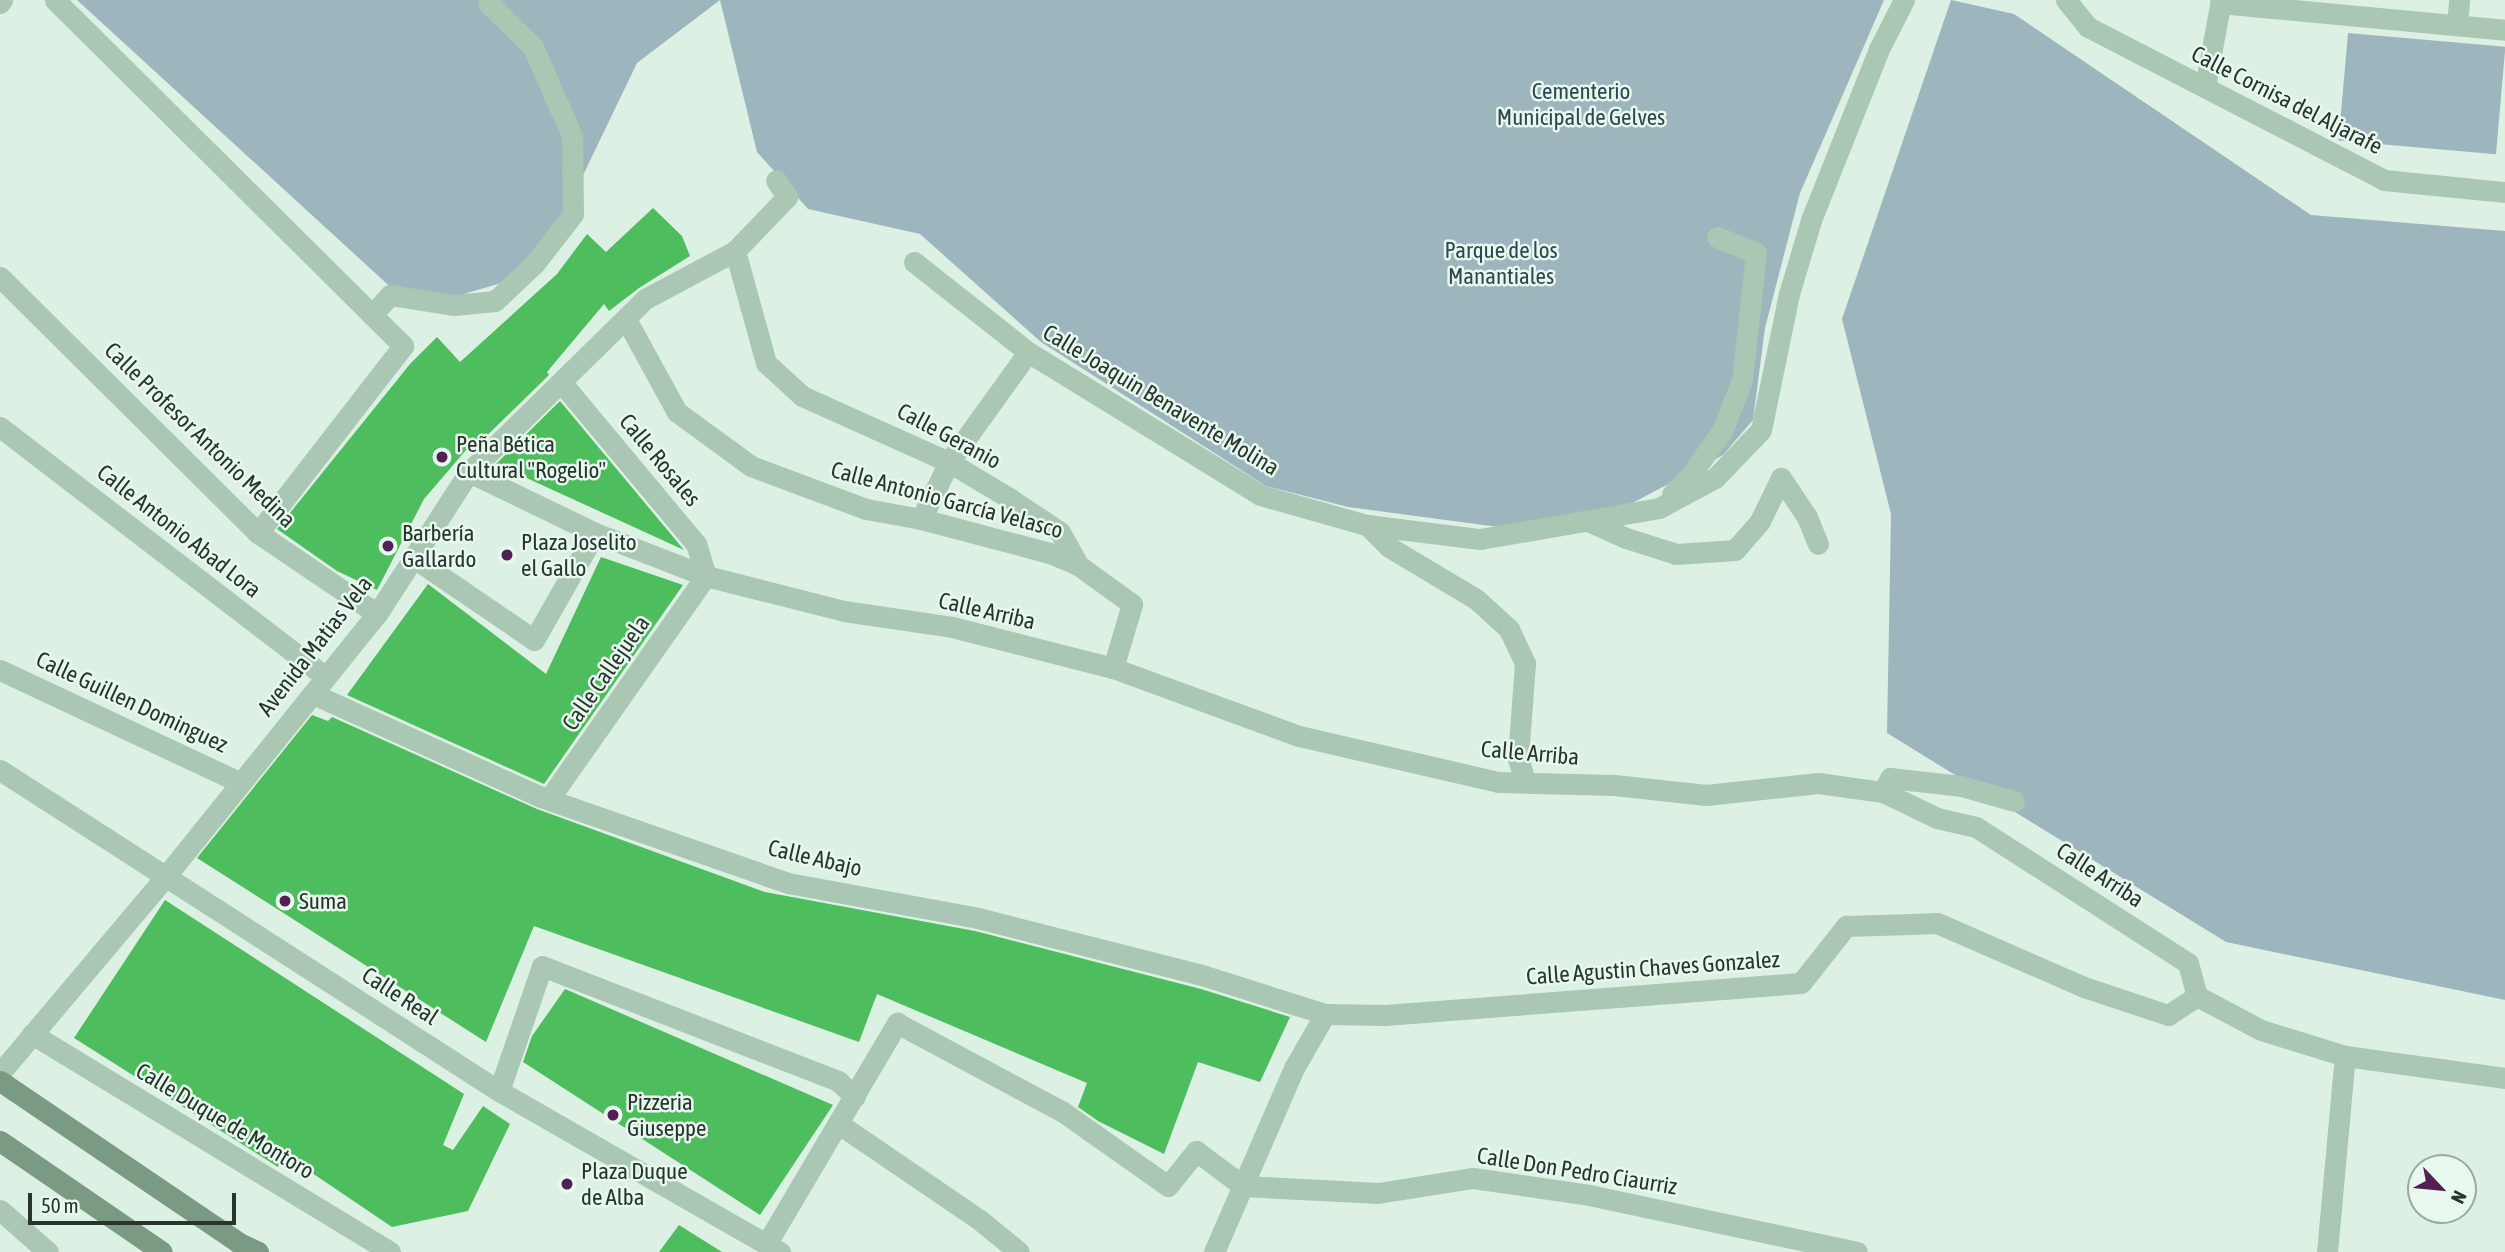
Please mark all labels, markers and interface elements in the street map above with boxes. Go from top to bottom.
street label: Calle Cornisa del Aljarafe [2187,40,2387,160]
park label: Cementerio Municipal de Gelves [1497,77,1665,131]
park label: Parque de los Manantiales [1444,236,1558,290]
street label: Calle Joaquin Benavente Molina [1038,318,1284,482]
street label: Calle Profesor Antonio Medina [99,337,301,533]
street label: Calle Geranio [892,397,1006,475]
street label: Calle Rosales [613,408,707,512]
place label: Peña Bética Cultural "Rogelio" [456,430,606,484]
marker: Peña Bética Cultural "Rogelio" [434,449,450,465]
street label: Calle Antonio García Velasco [828,456,1066,544]
street label: Calle Antonio Abad Lora [92,458,266,604]
place label: Barbería Gallardo [402,519,476,573]
place label: Plaza Joselito el Gallo [521,528,637,582]
marker: Barbería Gallardo [380,538,396,554]
marker: Plaza Joselito el Gallo [499,547,515,563]
street label: Avenida Matias Vela [252,571,378,721]
street label: Calle Arriba [936,586,1038,636]
street label: Calle Callejuela [556,610,656,736]
street label: Calle Guillen Dominguez [32,645,232,759]
street label: Calle Arriba [1480,735,1580,771]
street label: Calle Abajo [765,834,865,882]
street label: Calle Arriba [2051,837,2149,913]
place label: Suma [299,887,347,915]
marker: Suma [277,893,293,909]
street label: Calle Agustin Chaves Gonzalez [1525,945,1781,991]
street label: Calle Real [357,961,443,1031]
street label: Calle Duque de Montoro [131,1057,319,1185]
place label: Pizzeria Giuseppe [627,1088,706,1142]
marker: Pizzeria Giuseppe [605,1107,621,1123]
street label: Calle Don Pedro Ciaurriz [1475,1142,1679,1200]
north arrow [2407,1154,2477,1224]
place label: Plaza Duque de Alba [581,1157,688,1211]
marker: Plaza Duque de Alba [559,1176,575,1192]
scale bar [32,1178,240,1222]
text: N [2447,1187,2471,1207]
text: 50 m [41,1193,79,1217]

